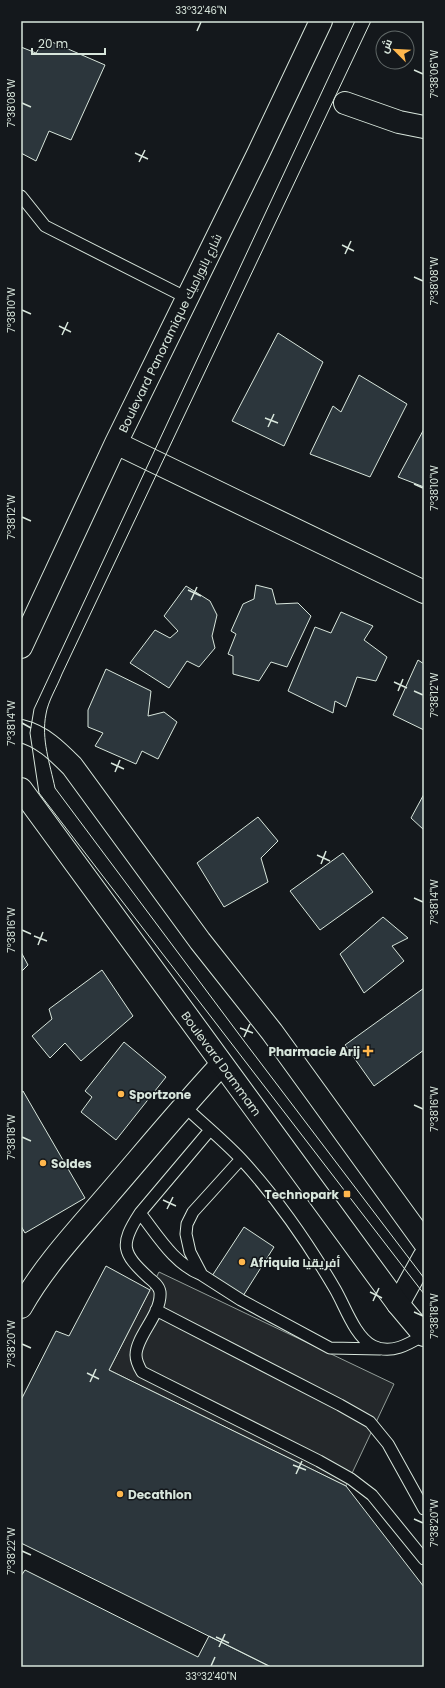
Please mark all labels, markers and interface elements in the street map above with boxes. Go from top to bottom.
text: 33°32'46"N [175,3,227,18]
scale bar [32,30,105,56]
north arrow [375,30,415,70]
text: 20 m [38,35,68,52]
text: ش [376,36,396,56]
text: 7°38'06"W [427,49,442,98]
text: 7°38'08"W [4,78,19,127]
street label: Boulevard Panoramique شارع بانوراميك [114,231,226,435]
text: 7°38'08"W [427,256,442,305]
text: 7°38'10"W [4,287,19,333]
text: 7°38'10"W [427,465,442,511]
text: 7°38'12"W [4,494,19,539]
text: 7°38'12"W [427,672,442,717]
text: 7°38'14"W [4,700,19,746]
text: 7°38'14"W [427,879,442,925]
text: 7°38'16"W [4,907,19,953]
street label: Boulevard Dammam [178,1008,266,1119]
place label: Pharmacie Arij [268,1043,360,1060]
marker: Pharmacie Arij [363,1046,373,1056]
place label: Sportzone [129,1086,192,1103]
text: 7°38'16"W [427,1086,442,1132]
marker: Sportzone [116,1089,126,1099]
text: 7°38'18"W [4,1114,19,1160]
place label: Soldes [51,1155,92,1172]
marker: Soldes [38,1158,48,1168]
place label: Technopark [265,1186,340,1203]
marker: Technopark [342,1189,352,1199]
place label: Afriquia أفريقيا [250,1254,340,1271]
marker: Afriquia أفريقيا [237,1257,247,1267]
text: 7°38'18"W [427,1293,442,1339]
text: 7°38'20"W [4,1320,19,1368]
place label: Decathlon [128,1486,192,1503]
marker: Decathlon [115,1489,125,1499]
text: 7°38'20"W [427,1499,442,1547]
text: 7°38'22"W [4,1527,19,1575]
text: 33°32'40"N [185,1669,237,1684]

